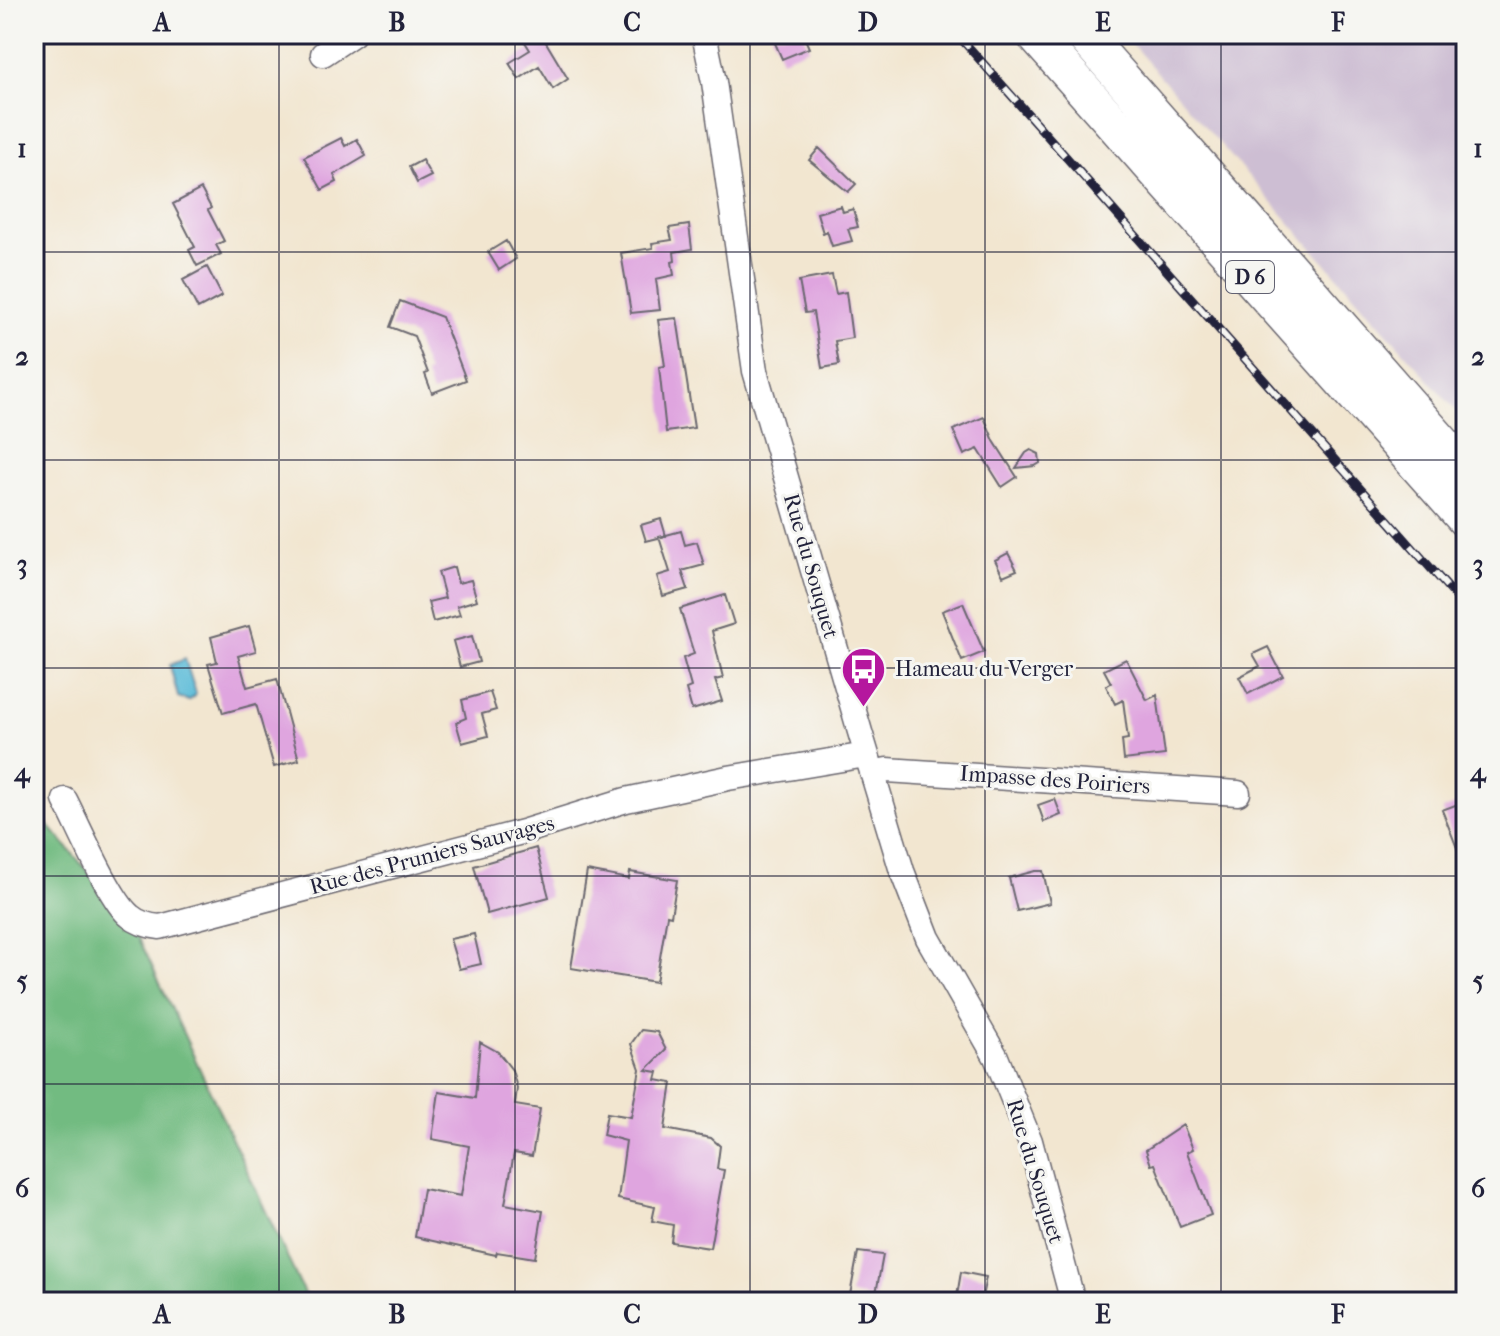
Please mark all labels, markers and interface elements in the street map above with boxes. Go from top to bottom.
text: A [152,7,172,38]
text: B [389,7,406,38]
text: C [623,7,641,38]
text: D [858,7,878,38]
text: E [1095,7,1111,38]
text: F [1330,7,1345,38]
text: 1 [17,133,27,164]
text: 1 [1473,133,1483,164]
road number: D 6 [1226,261,1274,293]
text: 2 [15,341,29,372]
text: 2 [1471,341,1485,372]
street label: Rue du Souquet [778,490,844,642]
text: 3 [17,549,27,580]
text: 3 [1473,549,1483,580]
bus stop icon: Hameau du Verger [840,645,888,708]
place label: Hameau du Verger [895,656,1074,682]
text: 4 [13,757,31,789]
text: 4 [1469,757,1487,789]
street label: Impasse des Poiriers [959,760,1151,800]
street label: Rue des Pruniers Sauvages [307,810,557,900]
text: 5 [16,965,28,996]
text: 5 [1472,965,1484,996]
street label: Rue du Souquet [1001,1096,1069,1247]
text: 6 [15,1173,30,1204]
text: 6 [1471,1173,1486,1204]
text: A [152,1299,172,1330]
text: B [389,1299,406,1330]
text: C [623,1299,641,1330]
text: D [858,1299,878,1330]
text: E [1095,1299,1111,1330]
text: F [1330,1299,1345,1330]

